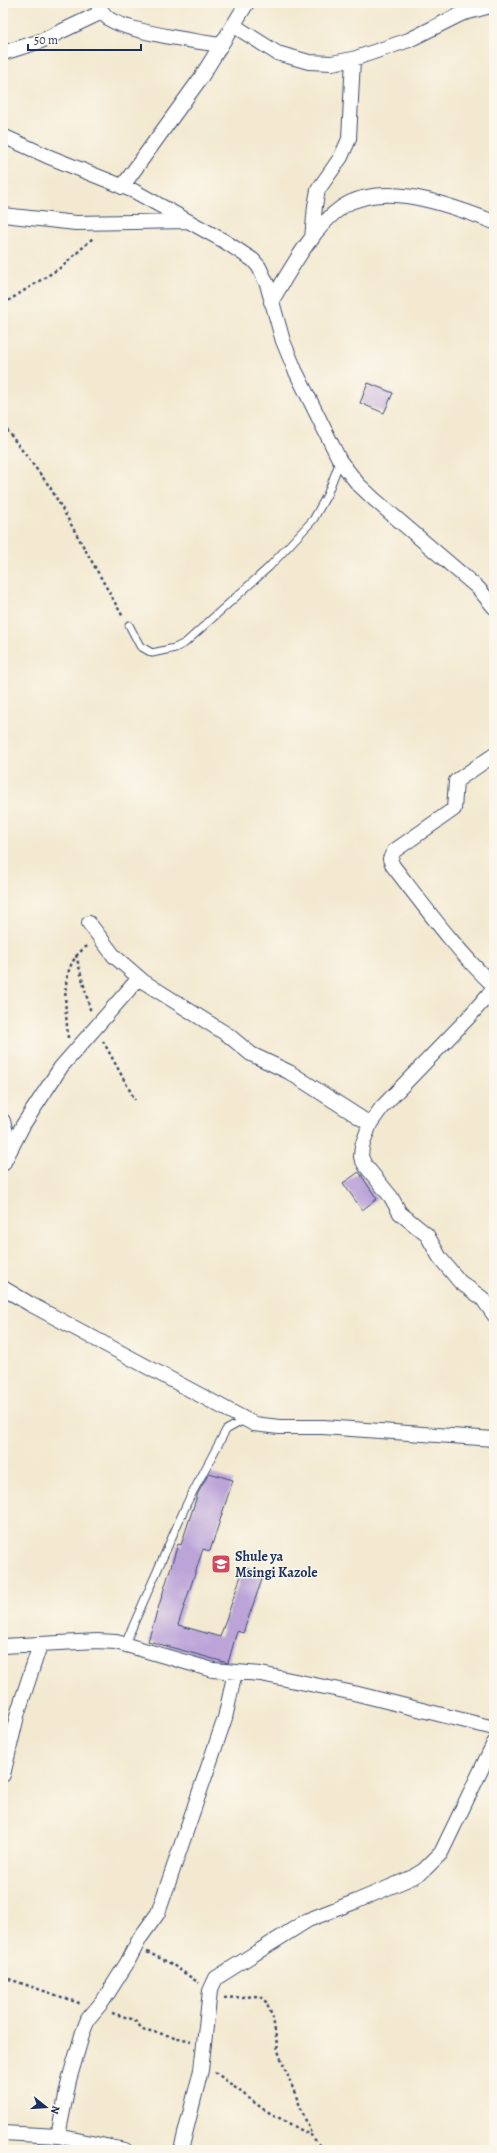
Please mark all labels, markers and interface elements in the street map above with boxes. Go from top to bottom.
scale bar [28,26,141,52]
text: 50 m [34,32,58,48]
place label: Shule ya Msingi Kazole [235,1547,318,1582]
school or university icon: Shule ya Msingi Kazole [210,1553,232,1575]
north arrow [26,2087,66,2127]
text: N [47,2104,63,2116]

